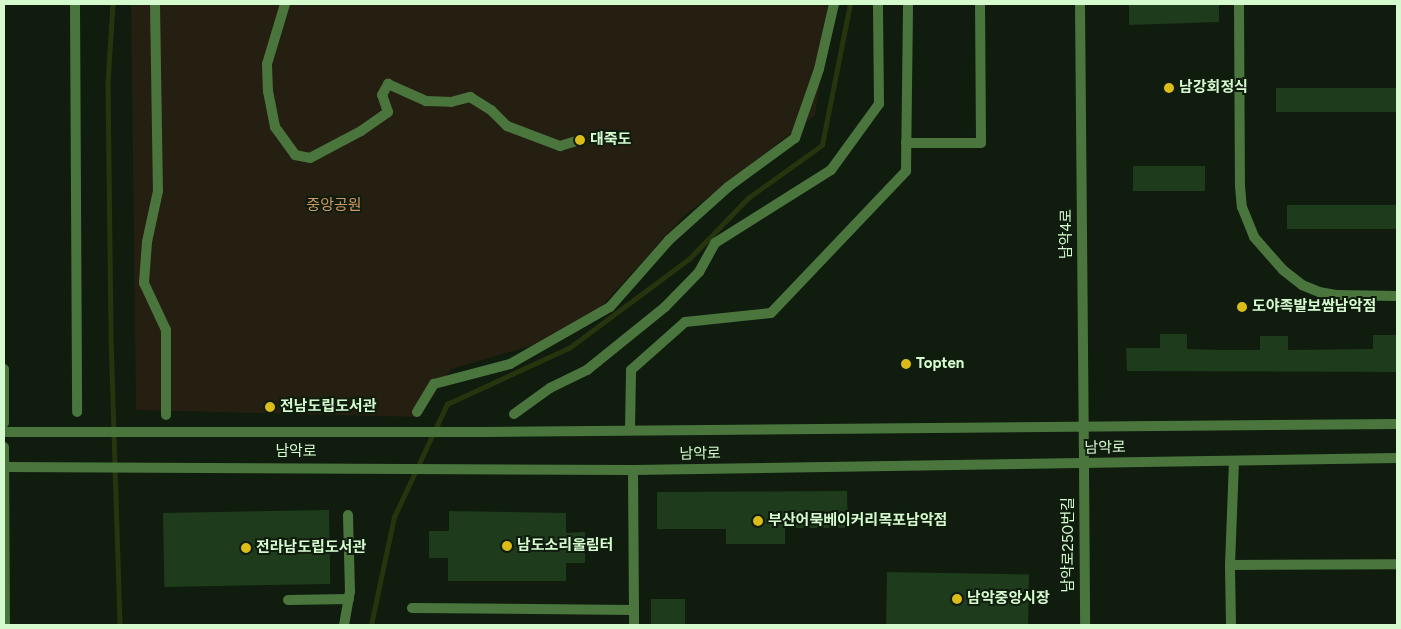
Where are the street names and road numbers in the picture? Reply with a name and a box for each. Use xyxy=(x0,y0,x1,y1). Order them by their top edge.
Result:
street label: 남악4로 xyxy=(1058,209,1076,259)
street label: 남악로 xyxy=(1084,439,1126,457)
street label: 남악로 xyxy=(275,443,317,461)
street label: 남악로 xyxy=(679,445,721,463)
street label: 남악로250번길 xyxy=(1060,497,1078,593)

